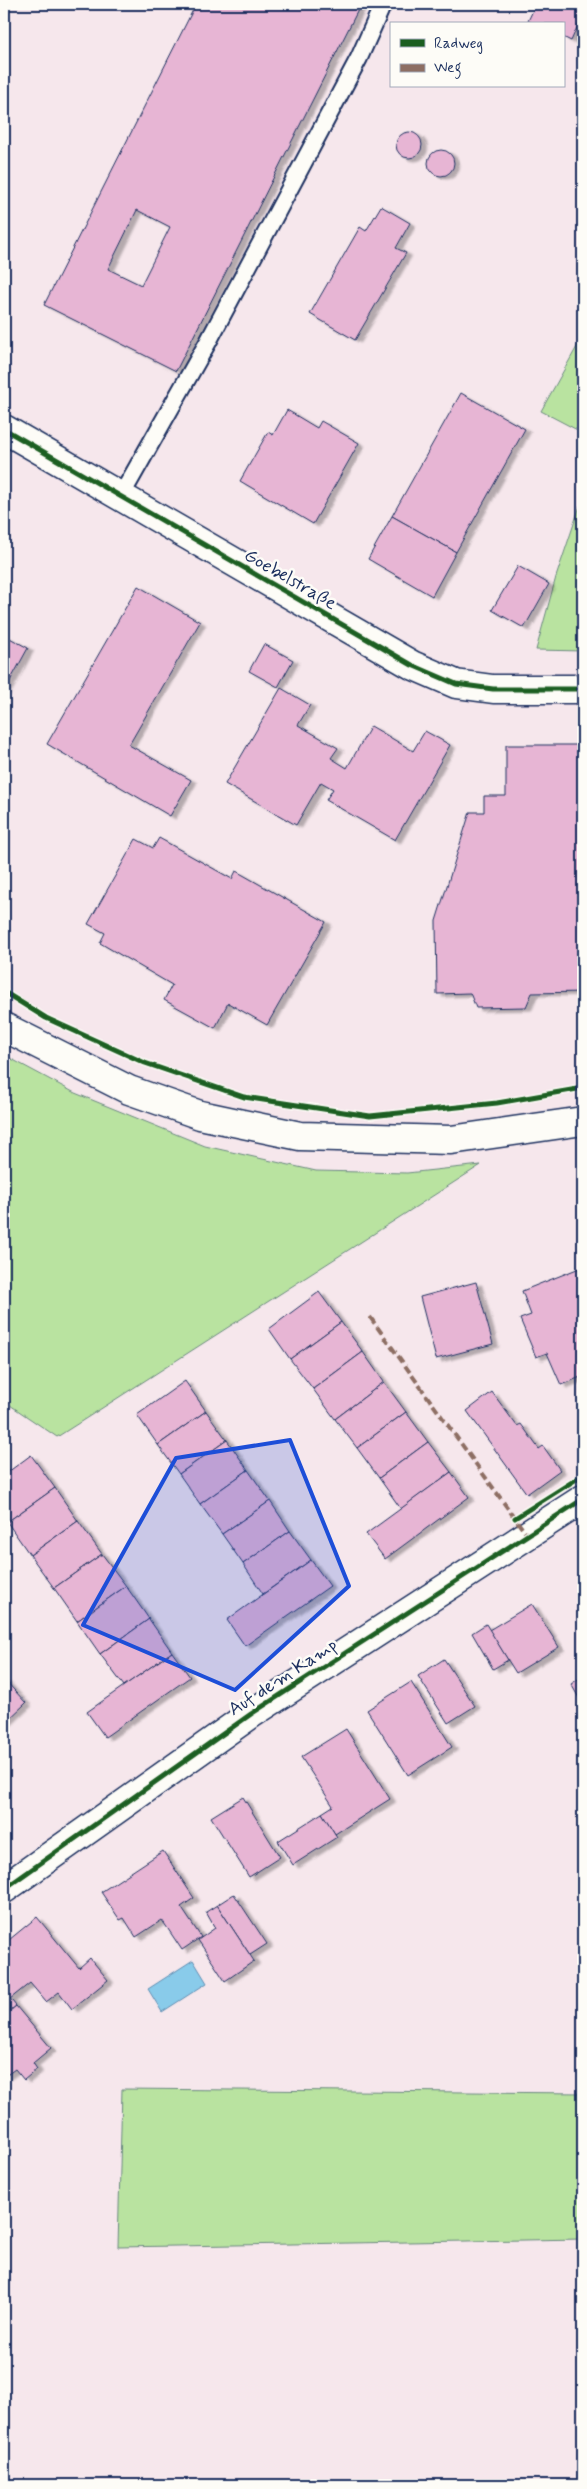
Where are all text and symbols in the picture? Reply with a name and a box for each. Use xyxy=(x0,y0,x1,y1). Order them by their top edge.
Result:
legend xyxy=(390,22,564,88)
text: Radweg xyxy=(434,34,483,54)
text: Weg xyxy=(434,58,461,79)
street label: Goebelstraße xyxy=(239,543,341,616)
street label: Auf dem Kamp xyxy=(223,1633,342,1722)

